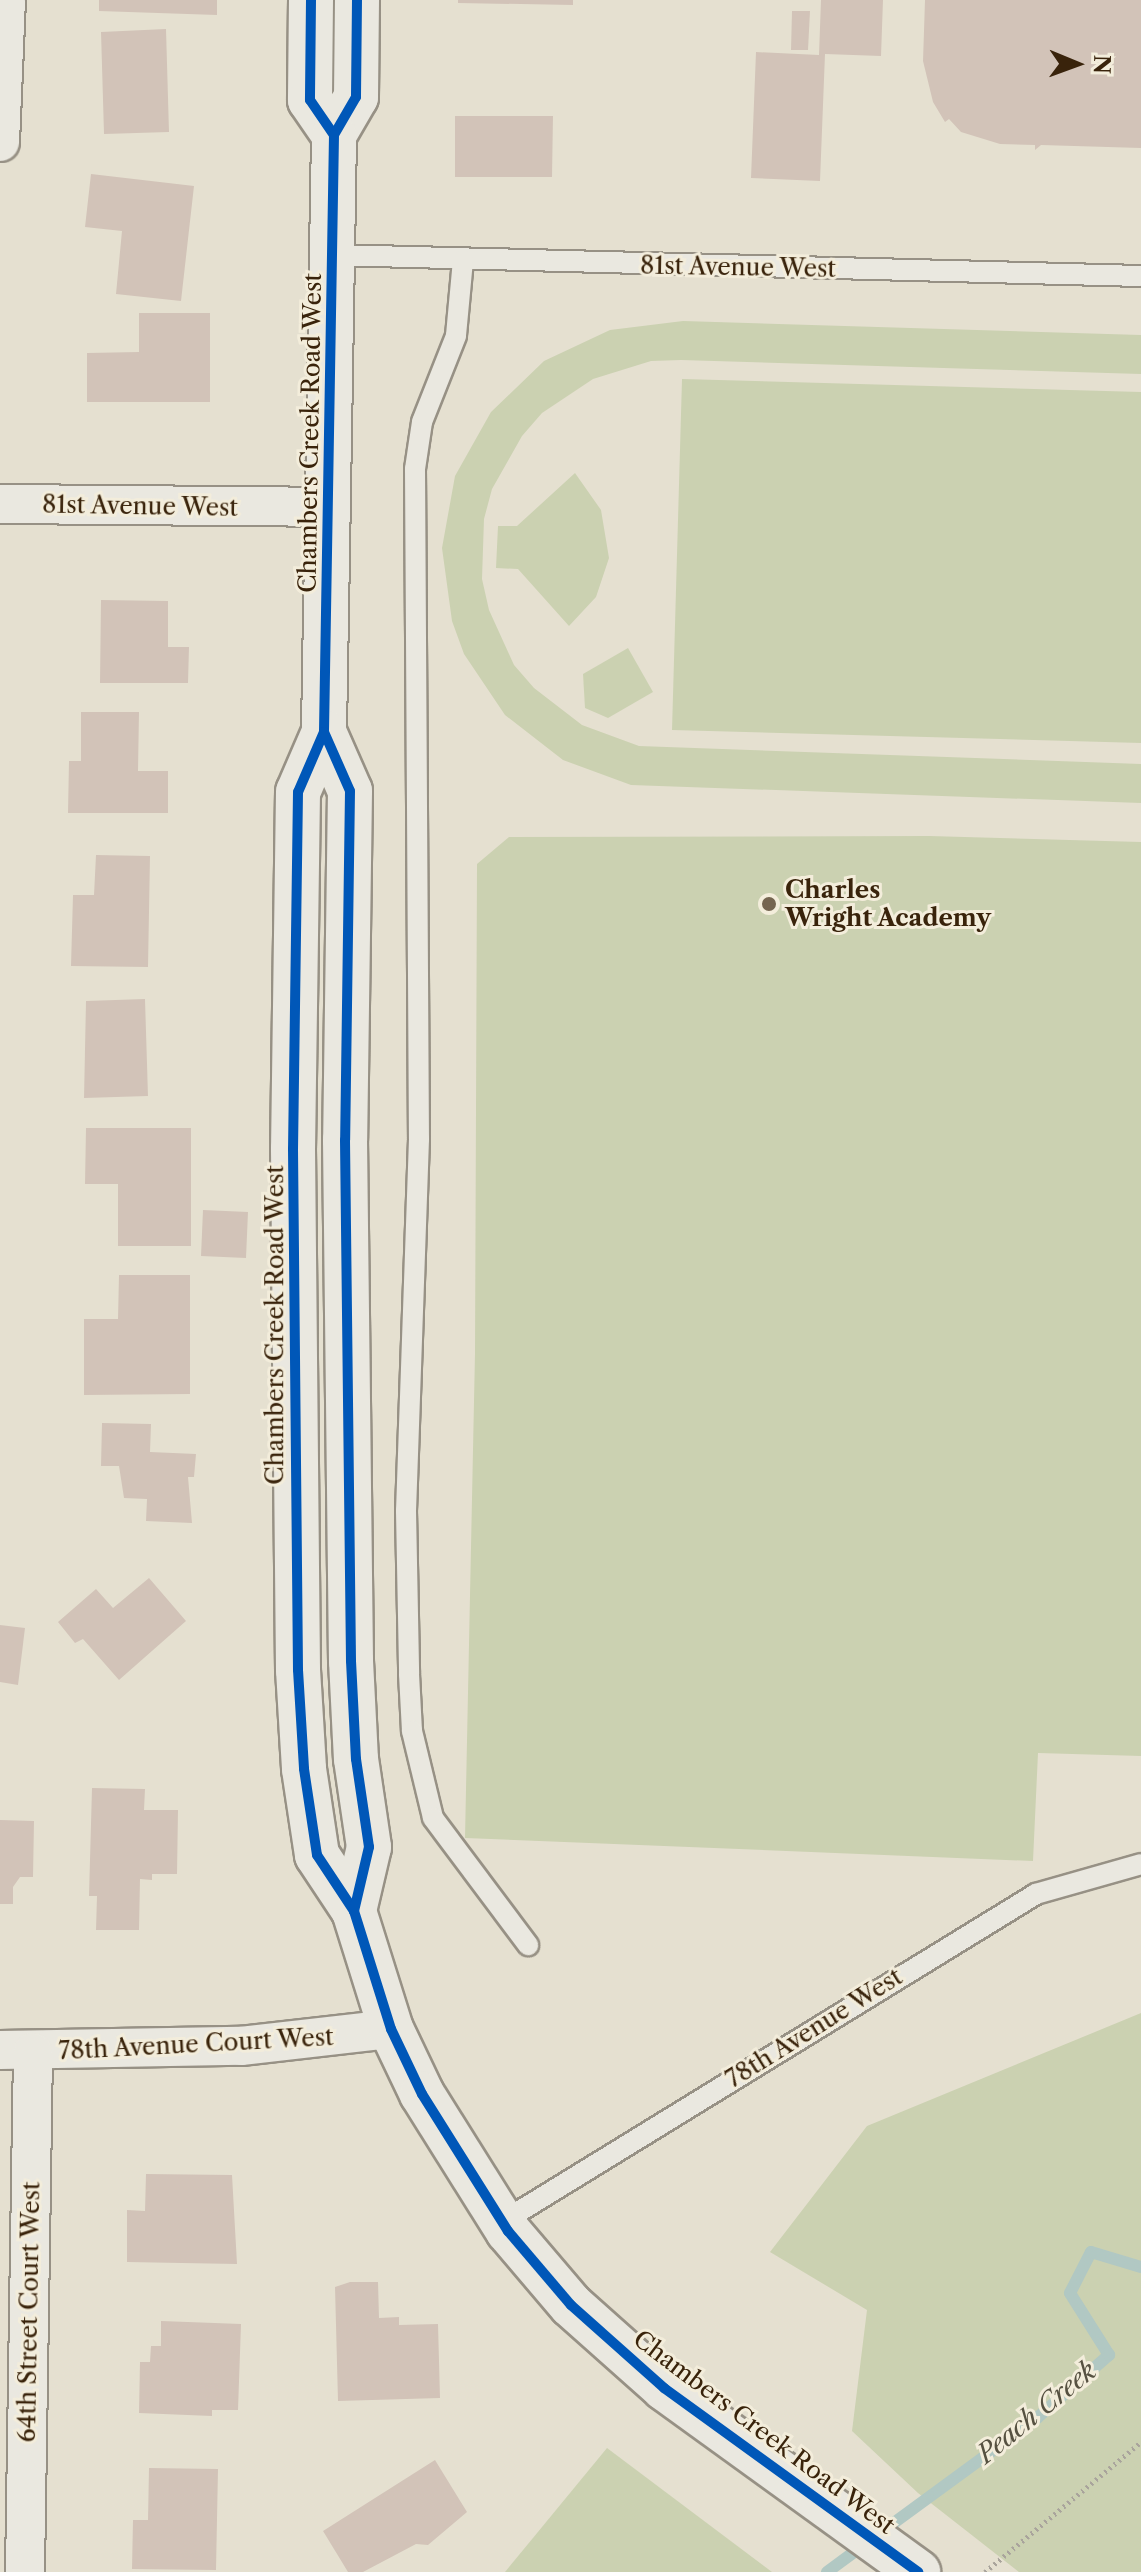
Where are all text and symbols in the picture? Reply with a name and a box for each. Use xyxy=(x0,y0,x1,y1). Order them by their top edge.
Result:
north arrow xyxy=(1037,24,1117,104)
text: N xyxy=(1088,55,1115,74)
street label: 81st Avenue West xyxy=(639,251,837,283)
street label: Chambers Creek Road West xyxy=(293,272,327,594)
street label: 81st Avenue West xyxy=(41,490,239,522)
place label: Charles Wright Academy xyxy=(785,876,992,932)
marker: Charles Wright Academy xyxy=(760,895,778,913)
street label: Chambers Creek Road West xyxy=(261,1164,289,1486)
street label: 78th Avenue West xyxy=(720,1962,908,2094)
street label: 78th Avenue Court West xyxy=(57,2022,335,2066)
street label: 64th Street Court West xyxy=(12,2181,46,2443)
street label: Chambers Creek Road West xyxy=(627,2324,901,2540)
water label: Peach Creek xyxy=(971,2356,1103,2470)

